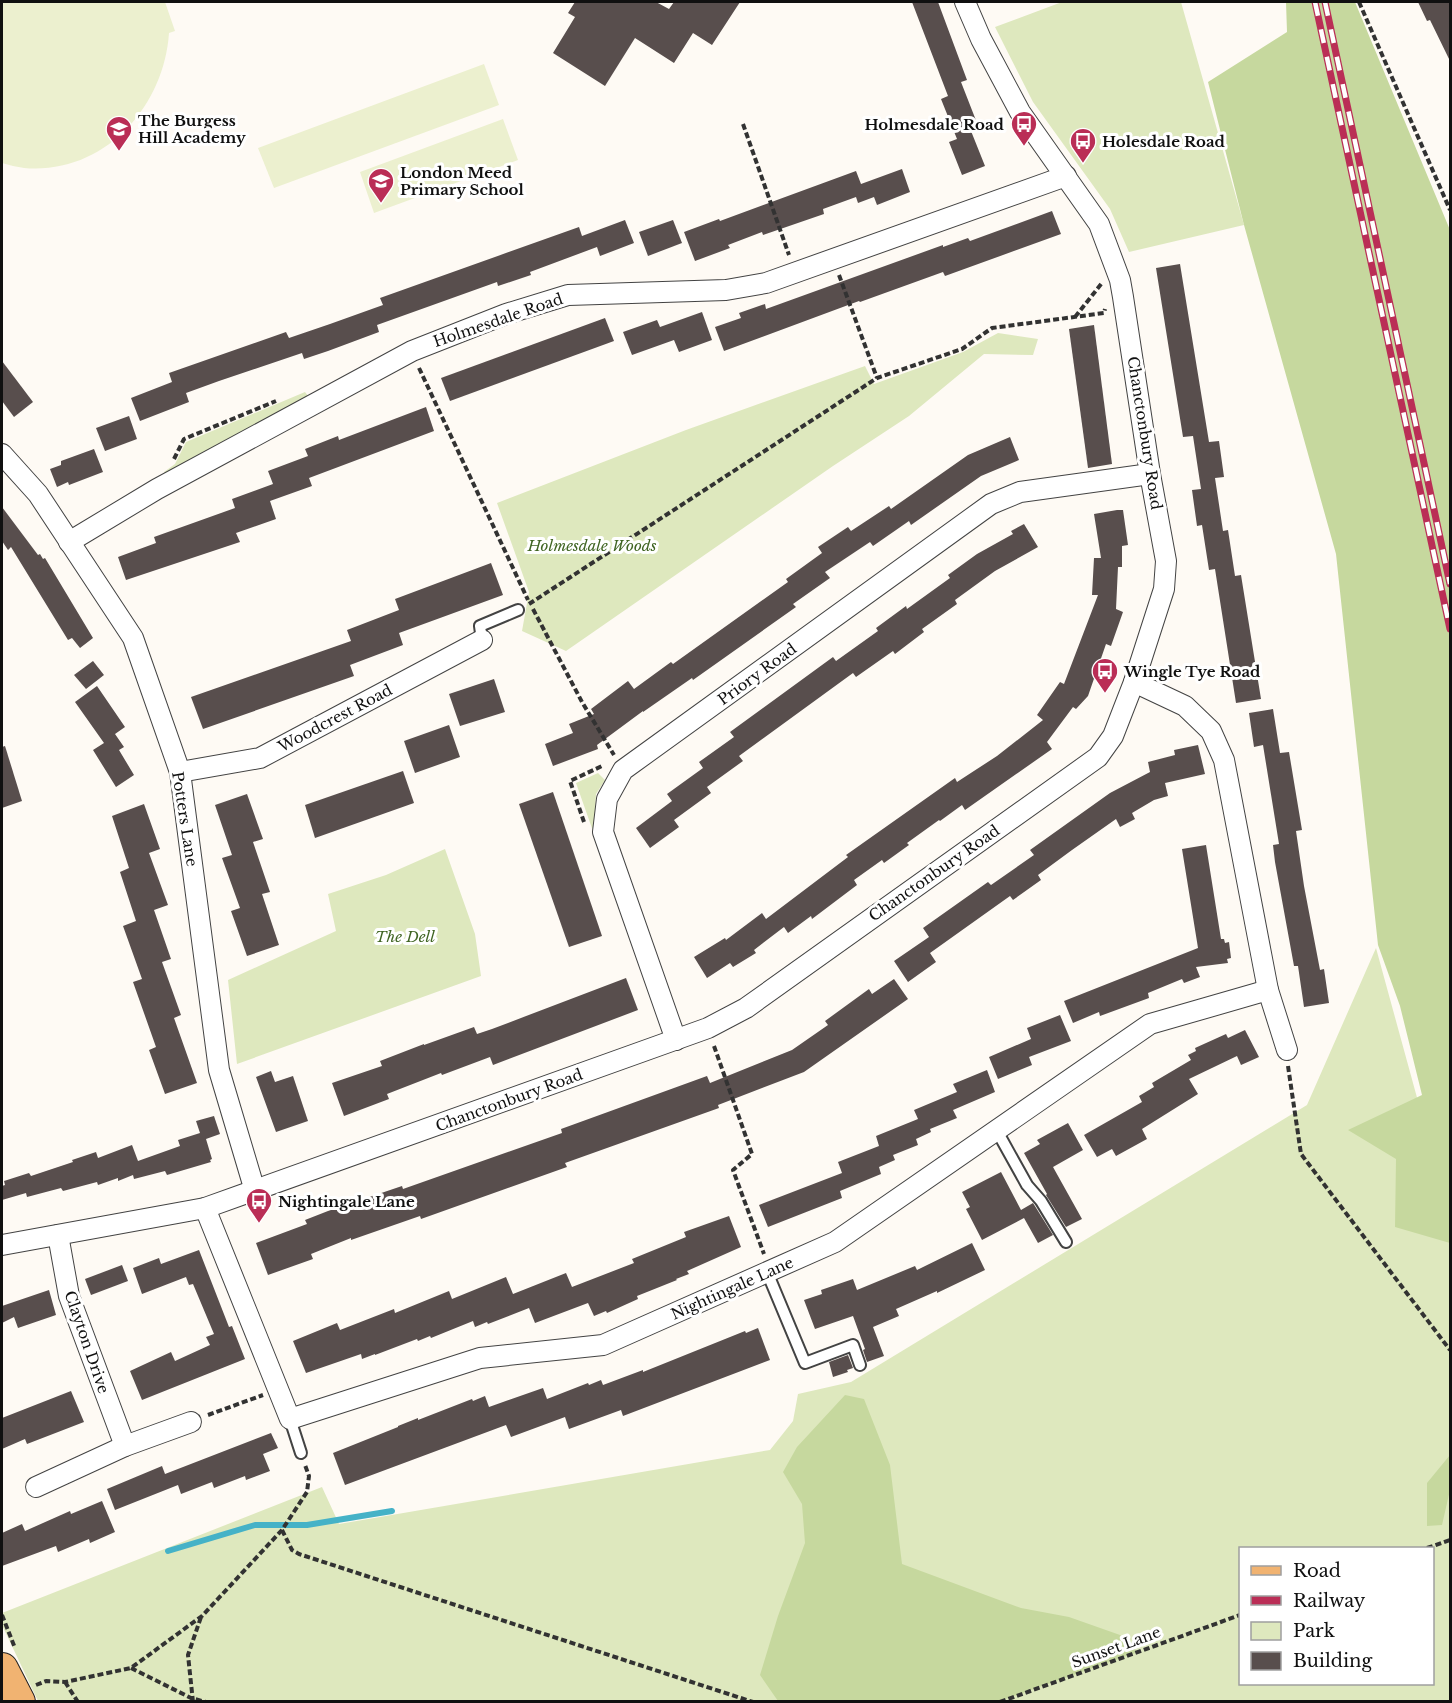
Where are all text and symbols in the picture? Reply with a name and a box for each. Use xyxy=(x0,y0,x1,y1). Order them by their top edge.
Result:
bus stop icon: Holmesdale Road xyxy=(1009,109,1039,147)
place label: The Burgess Hill Academy xyxy=(138,111,246,147)
school or university icon: The Burgess Hill Academy xyxy=(104,114,134,152)
place label: Holmesdale Road xyxy=(864,115,1005,134)
bus stop icon: Holesdale Road xyxy=(1068,126,1098,164)
place label: Holesdale Road xyxy=(1102,132,1226,151)
place label: London Meed Primary School xyxy=(400,163,524,199)
school or university icon: London Meed Primary School xyxy=(366,166,396,204)
street label: Holmesdale Road xyxy=(431,289,565,351)
street label: Chanctonbury Road xyxy=(1123,355,1167,511)
park label: Holmesdale Woods xyxy=(527,536,657,555)
street label: Priory Road xyxy=(714,639,800,709)
bus stop icon: Wingle Tye Road xyxy=(1090,656,1120,694)
place label: Wingle Tye Road xyxy=(1123,662,1261,681)
street label: Woodcrest Road xyxy=(274,680,395,757)
street label: Potters Lane xyxy=(168,770,202,868)
street label: Chanctonbury Road xyxy=(865,821,1003,925)
park label: The Dell xyxy=(375,927,435,946)
street label: Chanctonbury Road xyxy=(433,1065,585,1135)
bus stop icon: Nightingale Lane xyxy=(244,1186,274,1224)
place label: Nightingale Lane xyxy=(278,1192,415,1211)
street label: Nightingale Lane xyxy=(668,1252,796,1324)
street label: Clayton Drive xyxy=(61,1288,113,1396)
legend xyxy=(1239,1547,1434,1685)
text: Road xyxy=(1293,1560,1341,1582)
text: Railway xyxy=(1293,1590,1366,1612)
text: Park xyxy=(1293,1620,1335,1642)
street label: Sunset Lane xyxy=(1069,1622,1163,1672)
text: Building xyxy=(1293,1650,1372,1672)

